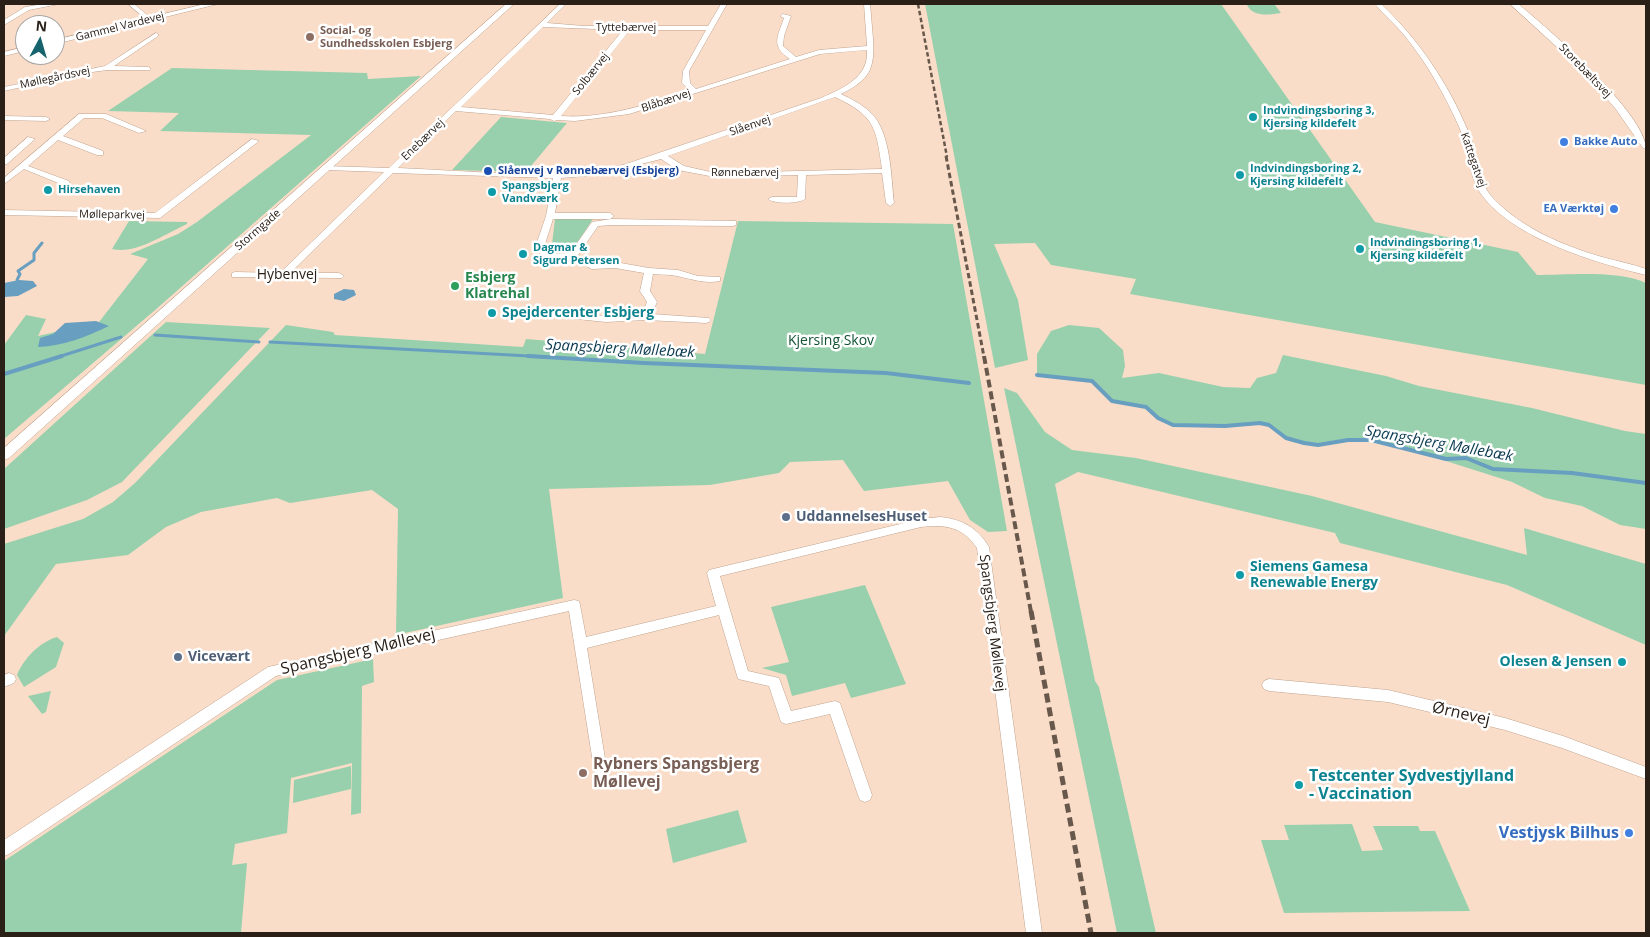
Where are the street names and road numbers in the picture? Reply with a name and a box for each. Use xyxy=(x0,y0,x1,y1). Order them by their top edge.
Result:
street label: Gammel Vardevej xyxy=(74,10,166,44)
street label: Tyttebærvej xyxy=(596,21,656,35)
street label: Storebæltsvej xyxy=(1556,41,1614,101)
street label: Solbærvej xyxy=(570,50,612,98)
street label: Møllegårdsvej xyxy=(19,64,91,92)
street label: Blåbærvej xyxy=(640,87,692,115)
street label: Slåenvej xyxy=(728,113,772,139)
street label: Enebærvej xyxy=(399,116,447,164)
street label: Kattegatvej xyxy=(1457,131,1489,189)
street label: Rønnebærvej xyxy=(711,166,779,180)
street label: Stormgade xyxy=(232,207,284,253)
street label: Mølleparkvej xyxy=(79,208,145,222)
street label: Hybenvej xyxy=(257,267,317,283)
street label: Spangsbjerg Møllevej xyxy=(975,553,1009,693)
street label: Spangsbjerg Møllevej xyxy=(279,625,437,679)
street label: Ørnevej xyxy=(1430,698,1492,730)

